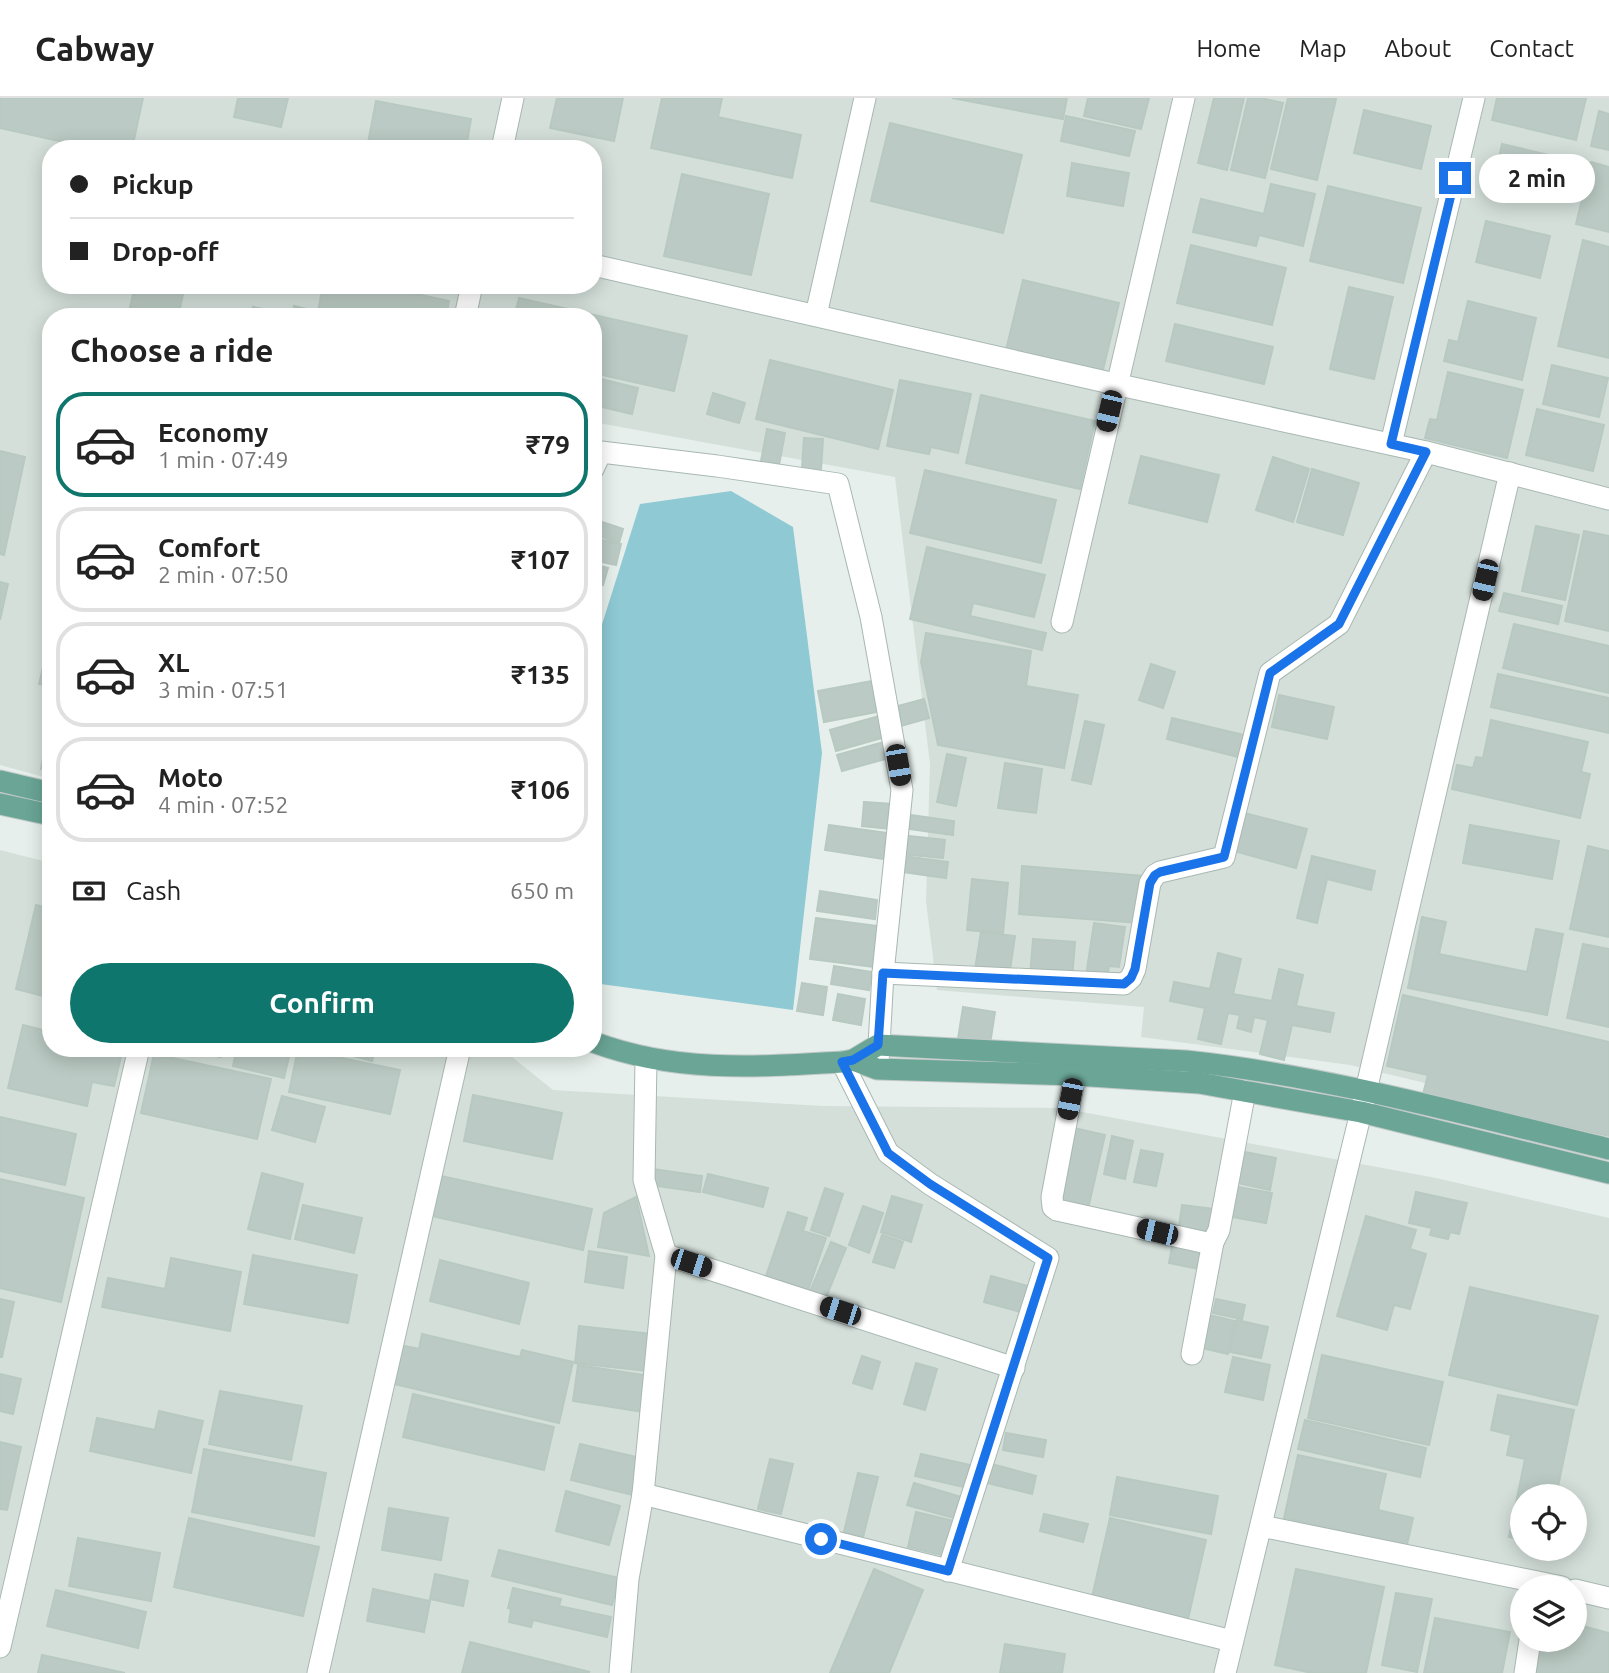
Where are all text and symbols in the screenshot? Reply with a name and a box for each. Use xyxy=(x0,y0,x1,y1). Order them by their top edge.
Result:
text: Cabway xyxy=(35,30,154,67)
text: Home xyxy=(1196,35,1261,62)
text: Map xyxy=(1299,35,1346,62)
text: About xyxy=(1384,35,1451,62)
text: Contact xyxy=(1489,35,1574,62)
callout: 2 min xyxy=(1480,154,1595,202)
route end xyxy=(1439,162,1471,194)
text: 2 min xyxy=(1508,166,1566,191)
text: Pickup xyxy=(112,170,194,199)
text: Drop-off xyxy=(112,237,219,266)
text: Choose a ride xyxy=(70,332,273,368)
car xyxy=(1095,388,1124,434)
icon: car xyxy=(74,413,137,476)
text: Economy xyxy=(158,418,268,447)
text: ₹79 xyxy=(526,430,570,459)
text: 1 min · 07:49 xyxy=(158,447,289,472)
icon: car xyxy=(74,528,137,591)
text: Comfort xyxy=(158,533,261,562)
text: ₹107 xyxy=(511,545,570,574)
car xyxy=(1471,557,1500,603)
text: 2 min · 07:50 xyxy=(158,562,289,587)
icon: car xyxy=(74,643,137,706)
text: XL xyxy=(158,648,189,677)
text: ₹135 xyxy=(511,660,570,689)
text: 3 min · 07:51 xyxy=(158,677,289,702)
car xyxy=(885,742,912,788)
icon: car xyxy=(74,758,137,821)
text: Moto xyxy=(158,763,223,792)
text: ₹106 xyxy=(511,775,570,804)
text: 4 min · 07:52 xyxy=(158,792,289,817)
icon: cash xyxy=(70,872,108,910)
text: Cash xyxy=(126,876,181,905)
text: 650 m xyxy=(510,878,574,903)
button: Confirm xyxy=(70,963,574,1043)
car xyxy=(1056,1076,1085,1122)
car xyxy=(1135,1217,1180,1247)
car xyxy=(668,1247,715,1279)
car xyxy=(817,1295,864,1327)
map controls xyxy=(1510,1484,1587,1652)
button: locate xyxy=(1510,1484,1587,1561)
route start xyxy=(805,1523,837,1555)
button: layers xyxy=(1510,1575,1587,1652)

